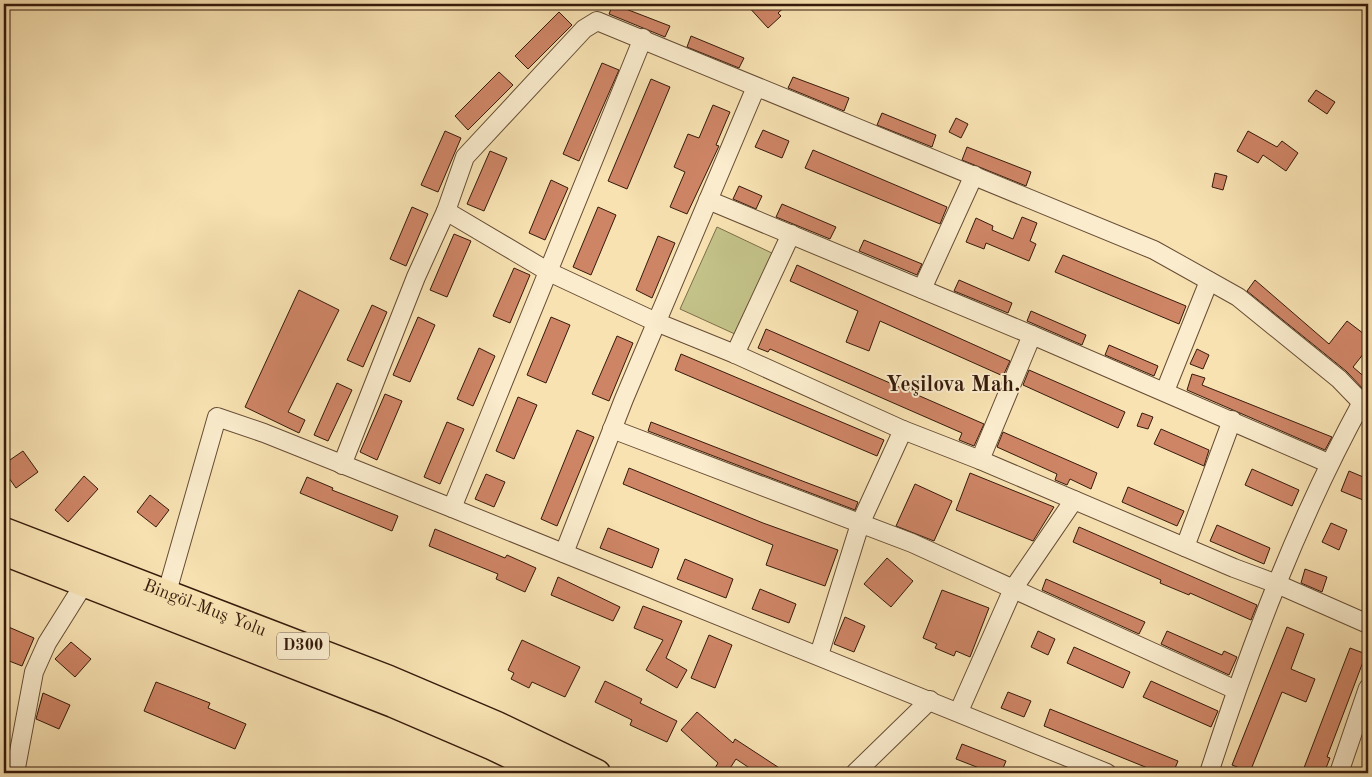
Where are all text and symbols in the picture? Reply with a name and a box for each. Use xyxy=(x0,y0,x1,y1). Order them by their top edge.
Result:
district label: Yeşilova Mah. xyxy=(886,374,1020,396)
street label: Bingöl-Muş Yolu xyxy=(141,576,269,640)
road number: D300 xyxy=(277,632,329,659)

